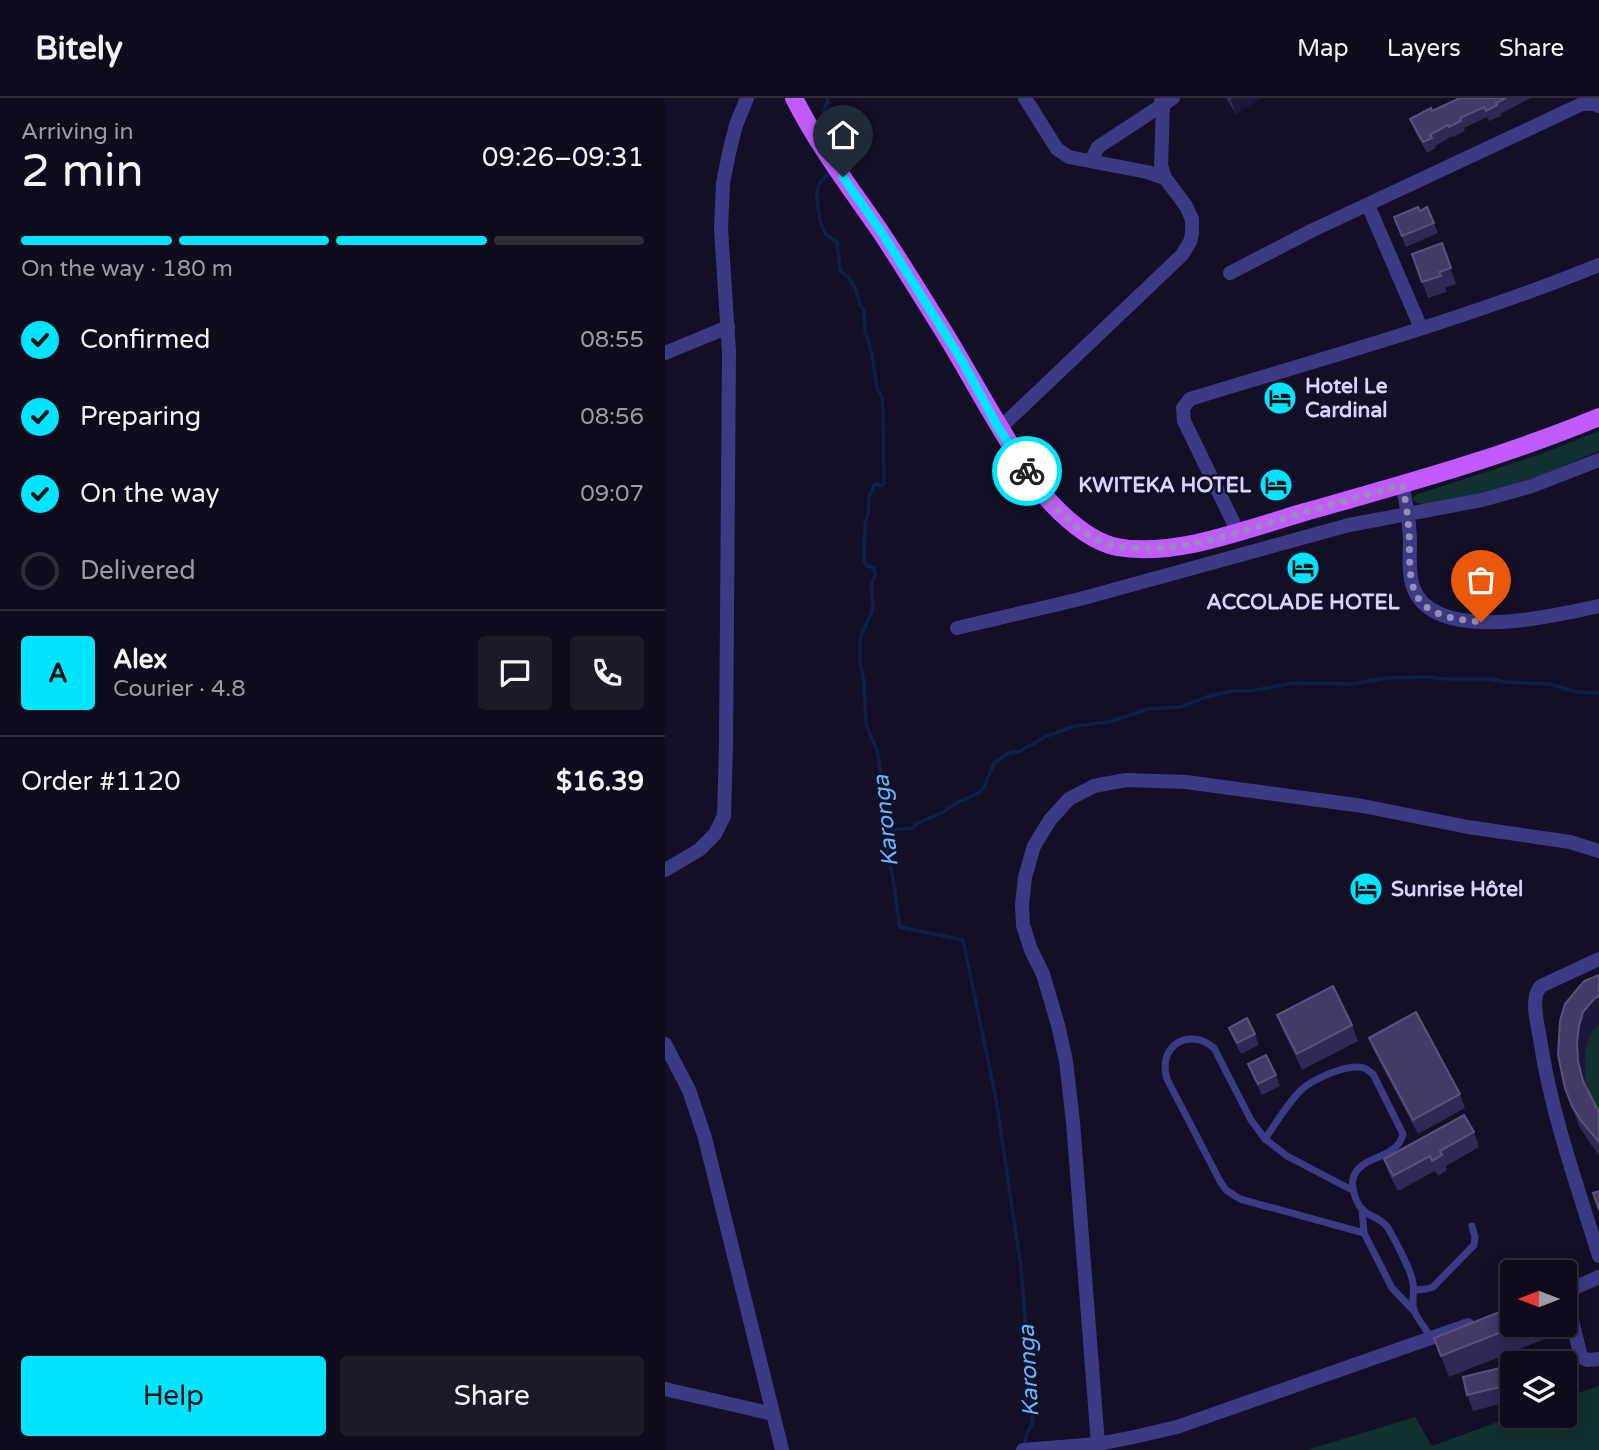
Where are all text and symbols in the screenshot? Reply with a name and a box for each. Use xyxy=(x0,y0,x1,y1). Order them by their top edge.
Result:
text: Bitely xyxy=(35,29,123,68)
text: Map xyxy=(1297,34,1349,63)
text: Layers xyxy=(1387,34,1461,63)
text: Share xyxy=(1499,34,1564,63)
pin xyxy=(813,105,873,177)
icon: home xyxy=(824,116,862,154)
text: Arriving in xyxy=(21,118,134,146)
text: 09:26–09:31 xyxy=(482,142,644,173)
text: 2 min xyxy=(21,144,144,199)
text: On the way · 180 m xyxy=(21,255,233,283)
icon: check xyxy=(21,321,59,359)
text: Confirmed xyxy=(80,324,210,355)
text: 08:55 xyxy=(580,326,644,354)
place label: Hotel Le Cardinal xyxy=(1305,374,1388,423)
hotel icon: Hotel Le Cardinal xyxy=(1261,379,1299,417)
icon: check xyxy=(21,398,59,436)
text: Preparing xyxy=(80,401,201,432)
text: 08:56 xyxy=(580,403,644,431)
courier xyxy=(992,436,1062,506)
icon: bike xyxy=(1008,452,1046,490)
hotel icon: KWITEKA HOTEL xyxy=(1257,466,1295,504)
place label: KWITEKA HOTEL xyxy=(1078,473,1252,498)
icon: check xyxy=(21,475,59,513)
text: On the way xyxy=(80,478,220,509)
text: 09:07 xyxy=(580,480,644,508)
hotel icon: ACCOLADE HOTEL xyxy=(1284,549,1322,587)
pin xyxy=(1451,550,1511,622)
text: Delivered xyxy=(80,555,196,586)
icon: bag xyxy=(1462,561,1500,599)
place label: ACCOLADE HOTEL xyxy=(1206,590,1401,615)
button: chat xyxy=(478,636,552,710)
button: phone xyxy=(570,636,644,710)
text: Alex xyxy=(113,644,167,675)
text: A xyxy=(48,658,68,689)
text: Courier · 4.8 xyxy=(113,675,246,703)
text: Order #1120 xyxy=(21,766,181,797)
text: $16.39 xyxy=(556,766,644,797)
water label: Karonga xyxy=(867,773,905,868)
hotel icon: Sunrise Hôtel xyxy=(1347,870,1385,908)
place label: Sunrise Hôtel xyxy=(1391,877,1523,902)
north arrow xyxy=(1500,1260,1577,1337)
map controls xyxy=(1500,1260,1577,1428)
water label: Karonga xyxy=(1013,1323,1045,1418)
button: layers xyxy=(1500,1351,1577,1428)
button: Help xyxy=(21,1356,326,1436)
button: Share xyxy=(340,1356,644,1436)

